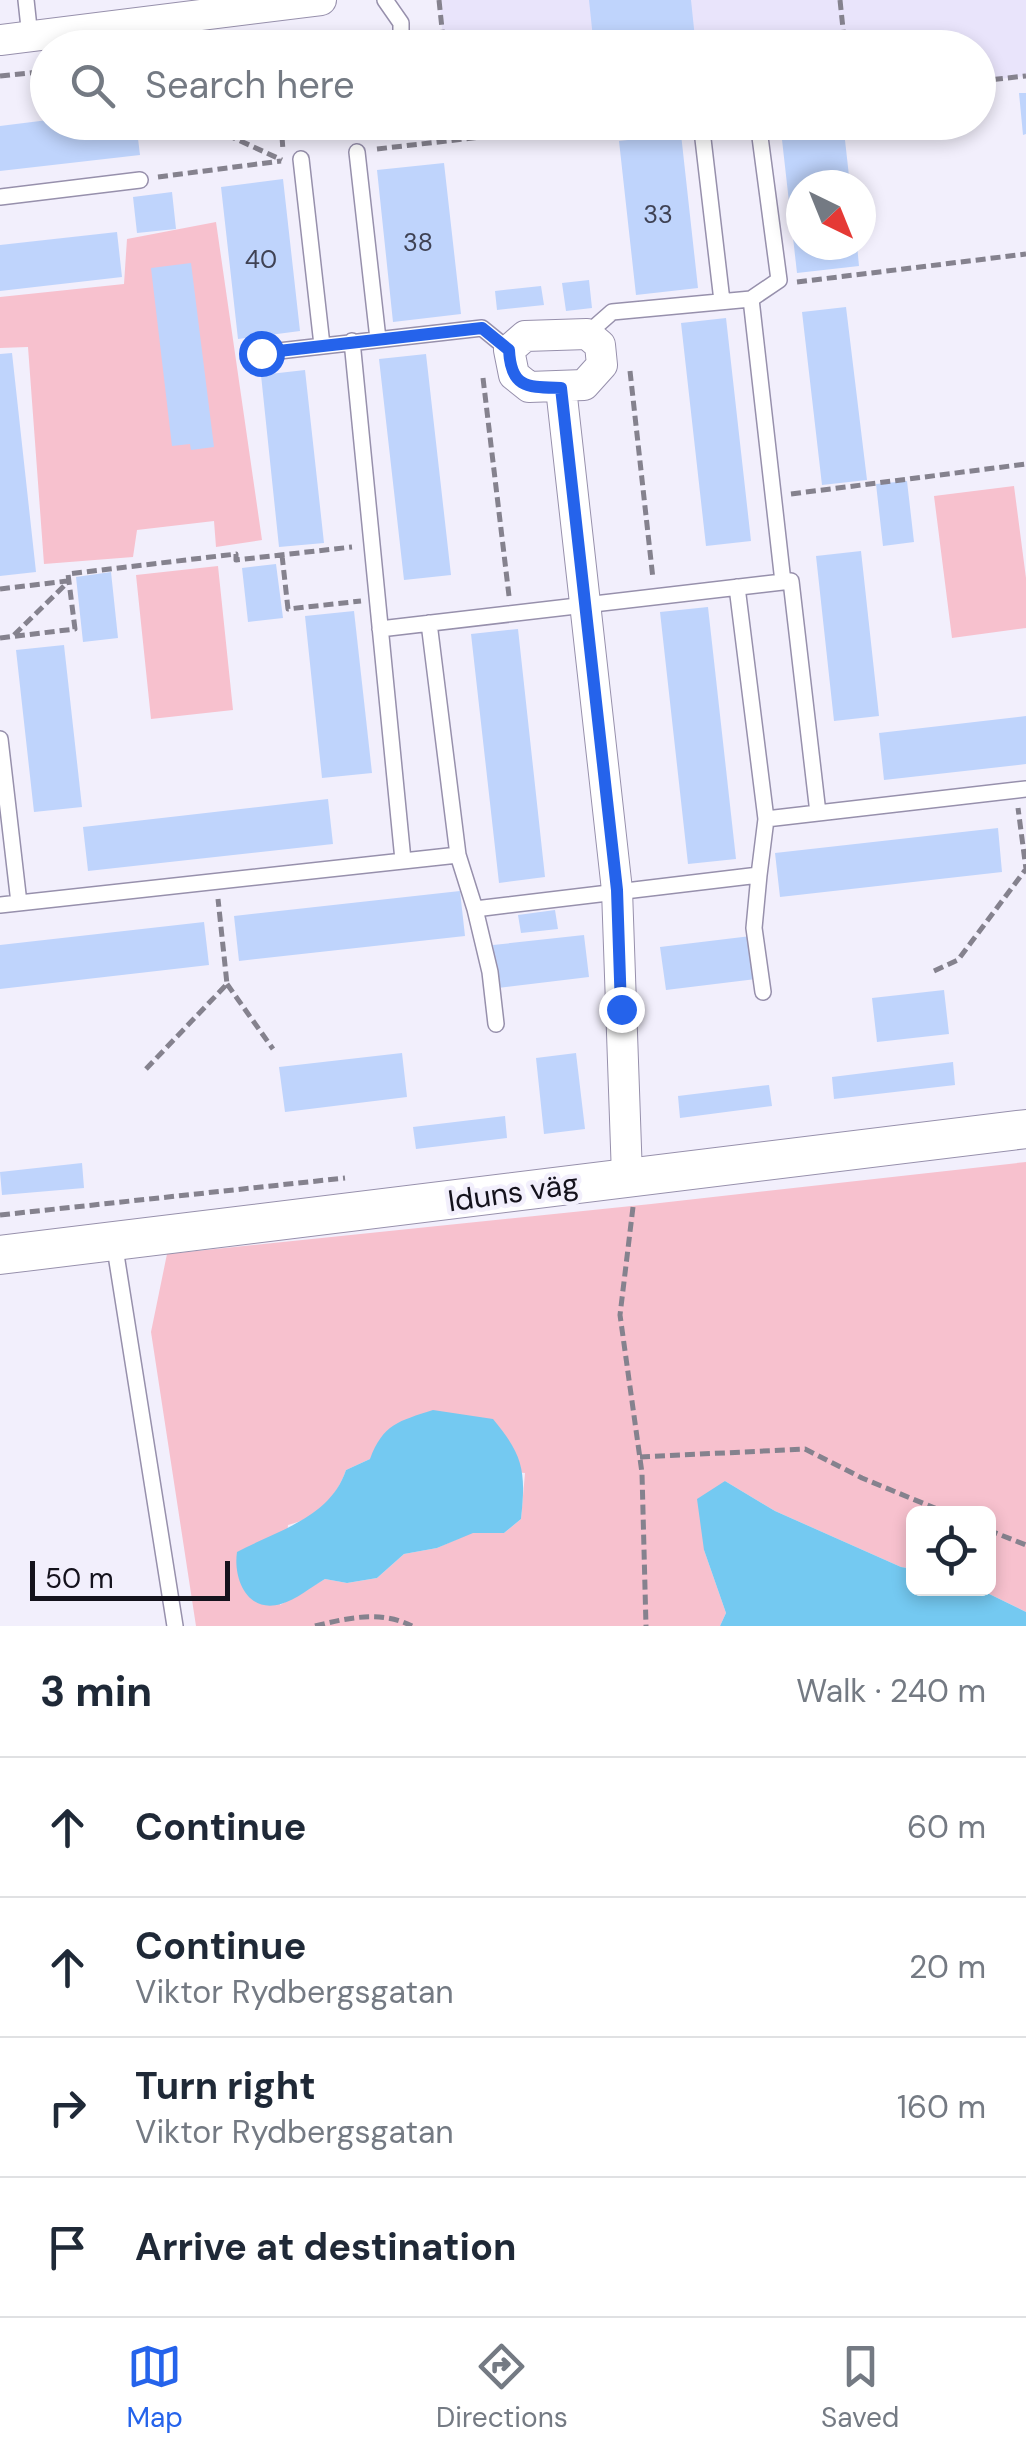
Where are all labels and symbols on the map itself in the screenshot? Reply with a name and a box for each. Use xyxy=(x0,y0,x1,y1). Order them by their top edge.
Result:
north arrow xyxy=(786,170,876,260)
house number: 33 xyxy=(643,198,673,231)
house number: 38 xyxy=(403,226,433,259)
house number: 40 xyxy=(245,243,277,276)
route start xyxy=(239,331,285,377)
route end xyxy=(599,987,645,1033)
street label: Iduns väg xyxy=(445,1164,581,1220)
scale bar xyxy=(30,1556,230,1600)

